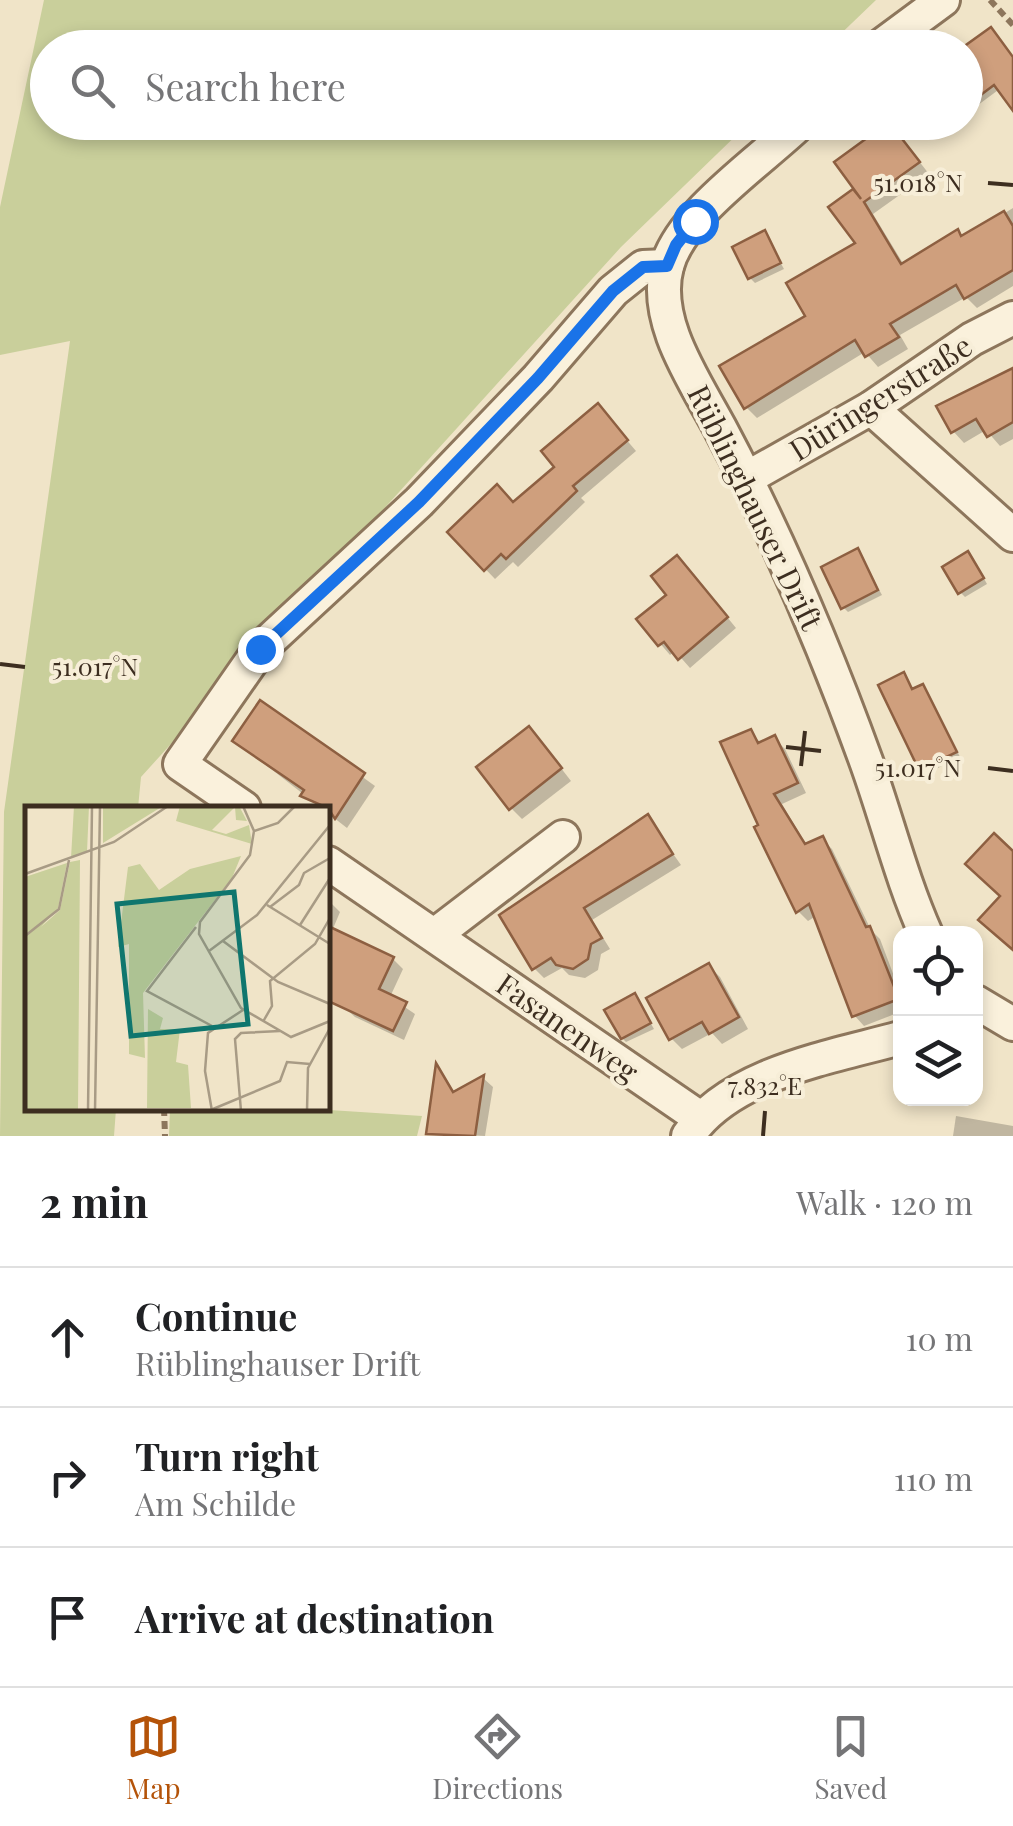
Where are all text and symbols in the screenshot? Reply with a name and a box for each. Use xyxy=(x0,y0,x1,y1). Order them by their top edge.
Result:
search box xyxy=(30,30,983,140)
icon: search xyxy=(65,58,120,113)
text: Search here xyxy=(145,60,346,111)
text: 51.018°N xyxy=(873,165,963,198)
route start xyxy=(673,199,719,245)
street label: Düringerstraße xyxy=(781,325,979,469)
street label: Rüblinghauser Drift xyxy=(679,378,833,636)
route end xyxy=(238,627,284,673)
text: 51.017°N xyxy=(52,649,138,682)
text: 51.017°N xyxy=(875,750,961,783)
inset map xyxy=(25,806,330,1111)
map controls xyxy=(893,926,983,1106)
button: locate xyxy=(893,926,983,1016)
street label: Fasanenweg xyxy=(489,963,647,1091)
button: layers xyxy=(893,1016,983,1106)
text: 7.832°E xyxy=(728,1068,802,1101)
text: 2 min xyxy=(40,1173,148,1229)
text: Walk · 120 m xyxy=(796,1180,973,1223)
text: Continue xyxy=(135,1290,297,1341)
icon: ahead xyxy=(40,1310,95,1365)
text: 10 m xyxy=(906,1316,973,1359)
text: Rüblinghauser Drift xyxy=(135,1341,420,1384)
text: Turn right xyxy=(135,1430,319,1481)
icon: right xyxy=(40,1450,95,1505)
text: 110 m xyxy=(894,1456,973,1499)
text: Am Schilde xyxy=(135,1481,296,1524)
icon: arrive xyxy=(40,1590,95,1645)
text: Arrive at destination xyxy=(135,1592,494,1643)
tab: Map xyxy=(126,1709,181,1806)
tab: Directions xyxy=(432,1709,563,1806)
tab: Saved xyxy=(814,1709,887,1806)

